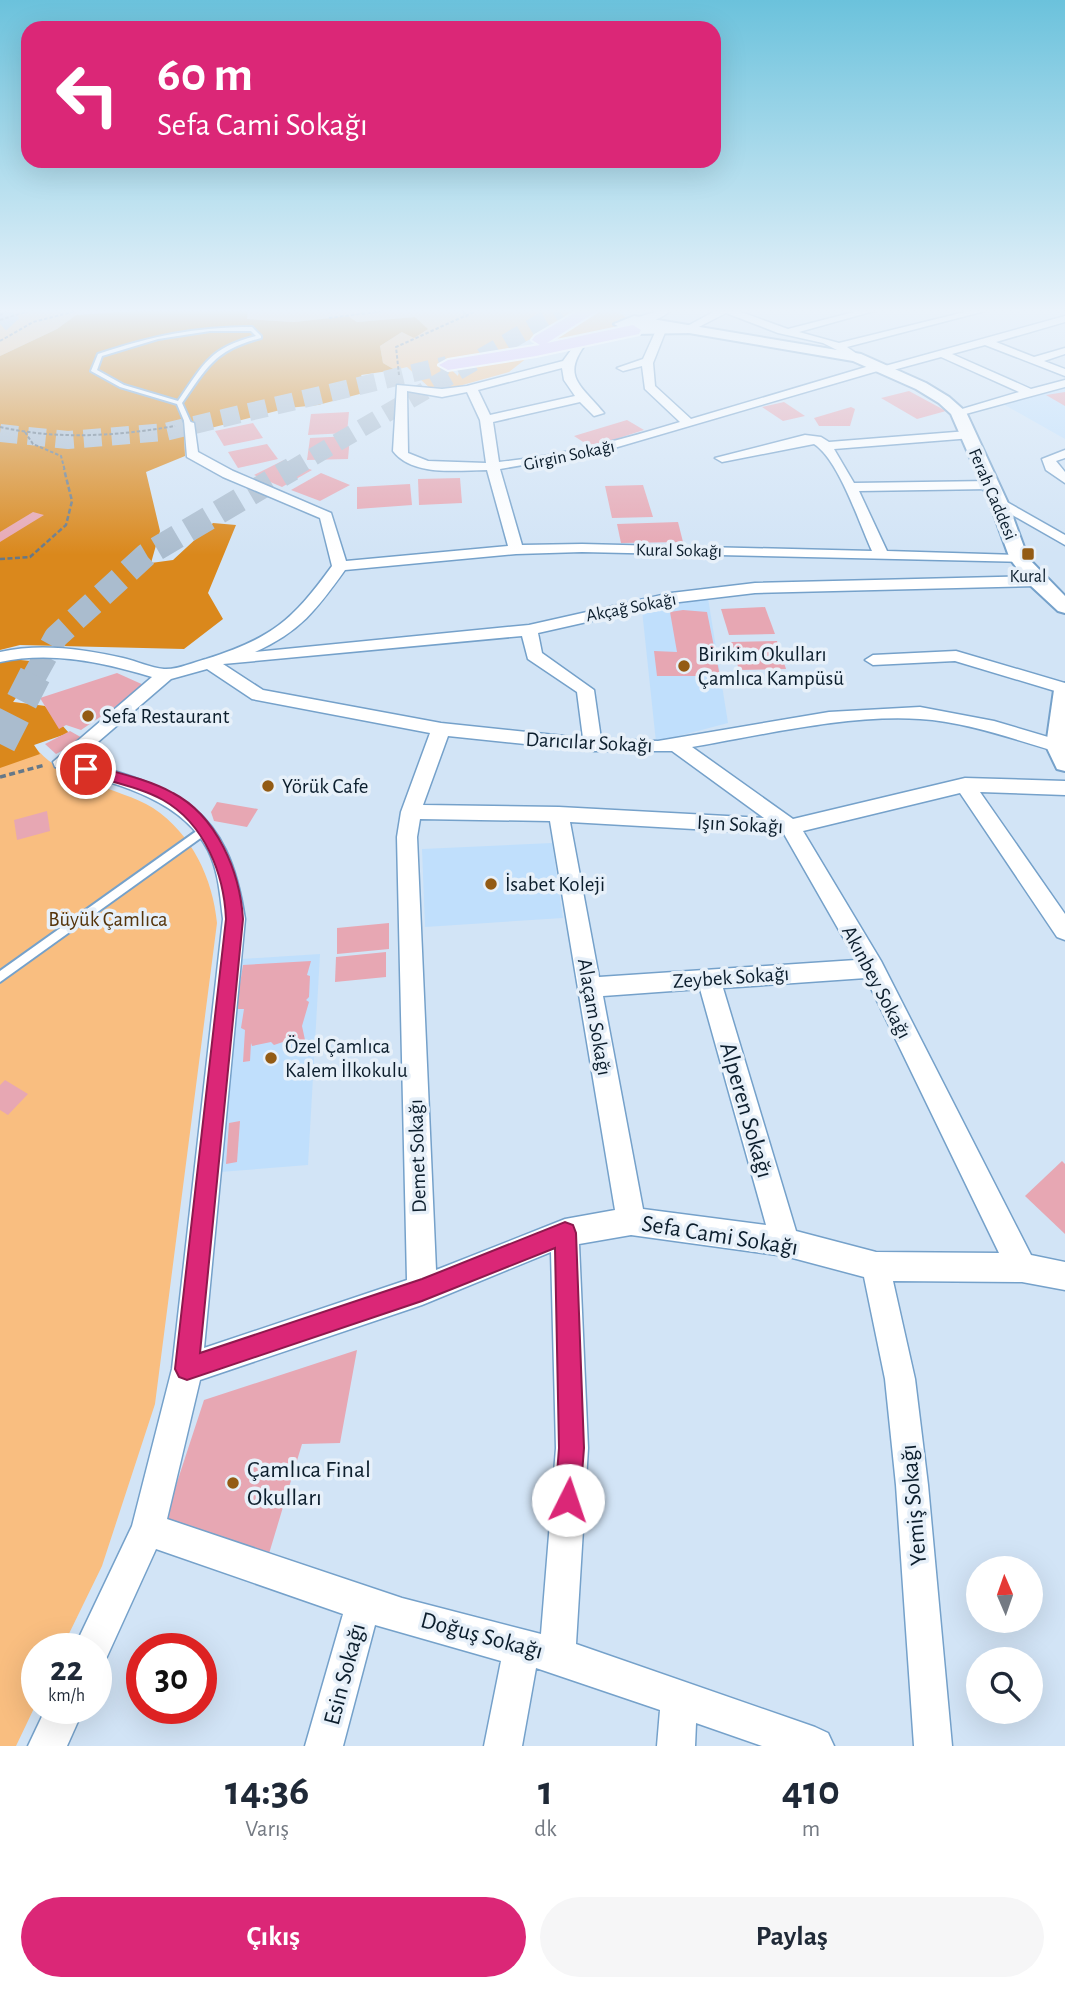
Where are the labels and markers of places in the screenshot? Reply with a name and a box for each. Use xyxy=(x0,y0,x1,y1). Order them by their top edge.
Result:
marker: Kural xyxy=(1020,546,1036,562)
place label: Kural xyxy=(1010,568,1046,586)
place label: Birikim Okulları Çamlıca Kampüsü xyxy=(698,644,844,689)
marker: Birikim Okulları Çamlıca Kampüsü xyxy=(676,658,692,674)
place label: Sefa Restaurant xyxy=(102,706,230,727)
marker: Sefa Restaurant xyxy=(80,708,96,724)
pin xyxy=(56,739,116,799)
place label: Yörük Cafe xyxy=(282,776,368,797)
marker: Yörük Cafe xyxy=(260,778,276,794)
place label: İsabet Koleji xyxy=(505,873,605,895)
marker: İsabet Koleji xyxy=(483,876,499,892)
place label: Özel Çamlıca Kalem İlkokulu xyxy=(285,1035,408,1081)
marker: Özel Çamlıca Kalem İlkokulu xyxy=(263,1050,279,1066)
place label: Çamlıca Final Okulları xyxy=(247,1458,371,1510)
marker: Çamlıca Final Okulları xyxy=(225,1475,241,1491)

